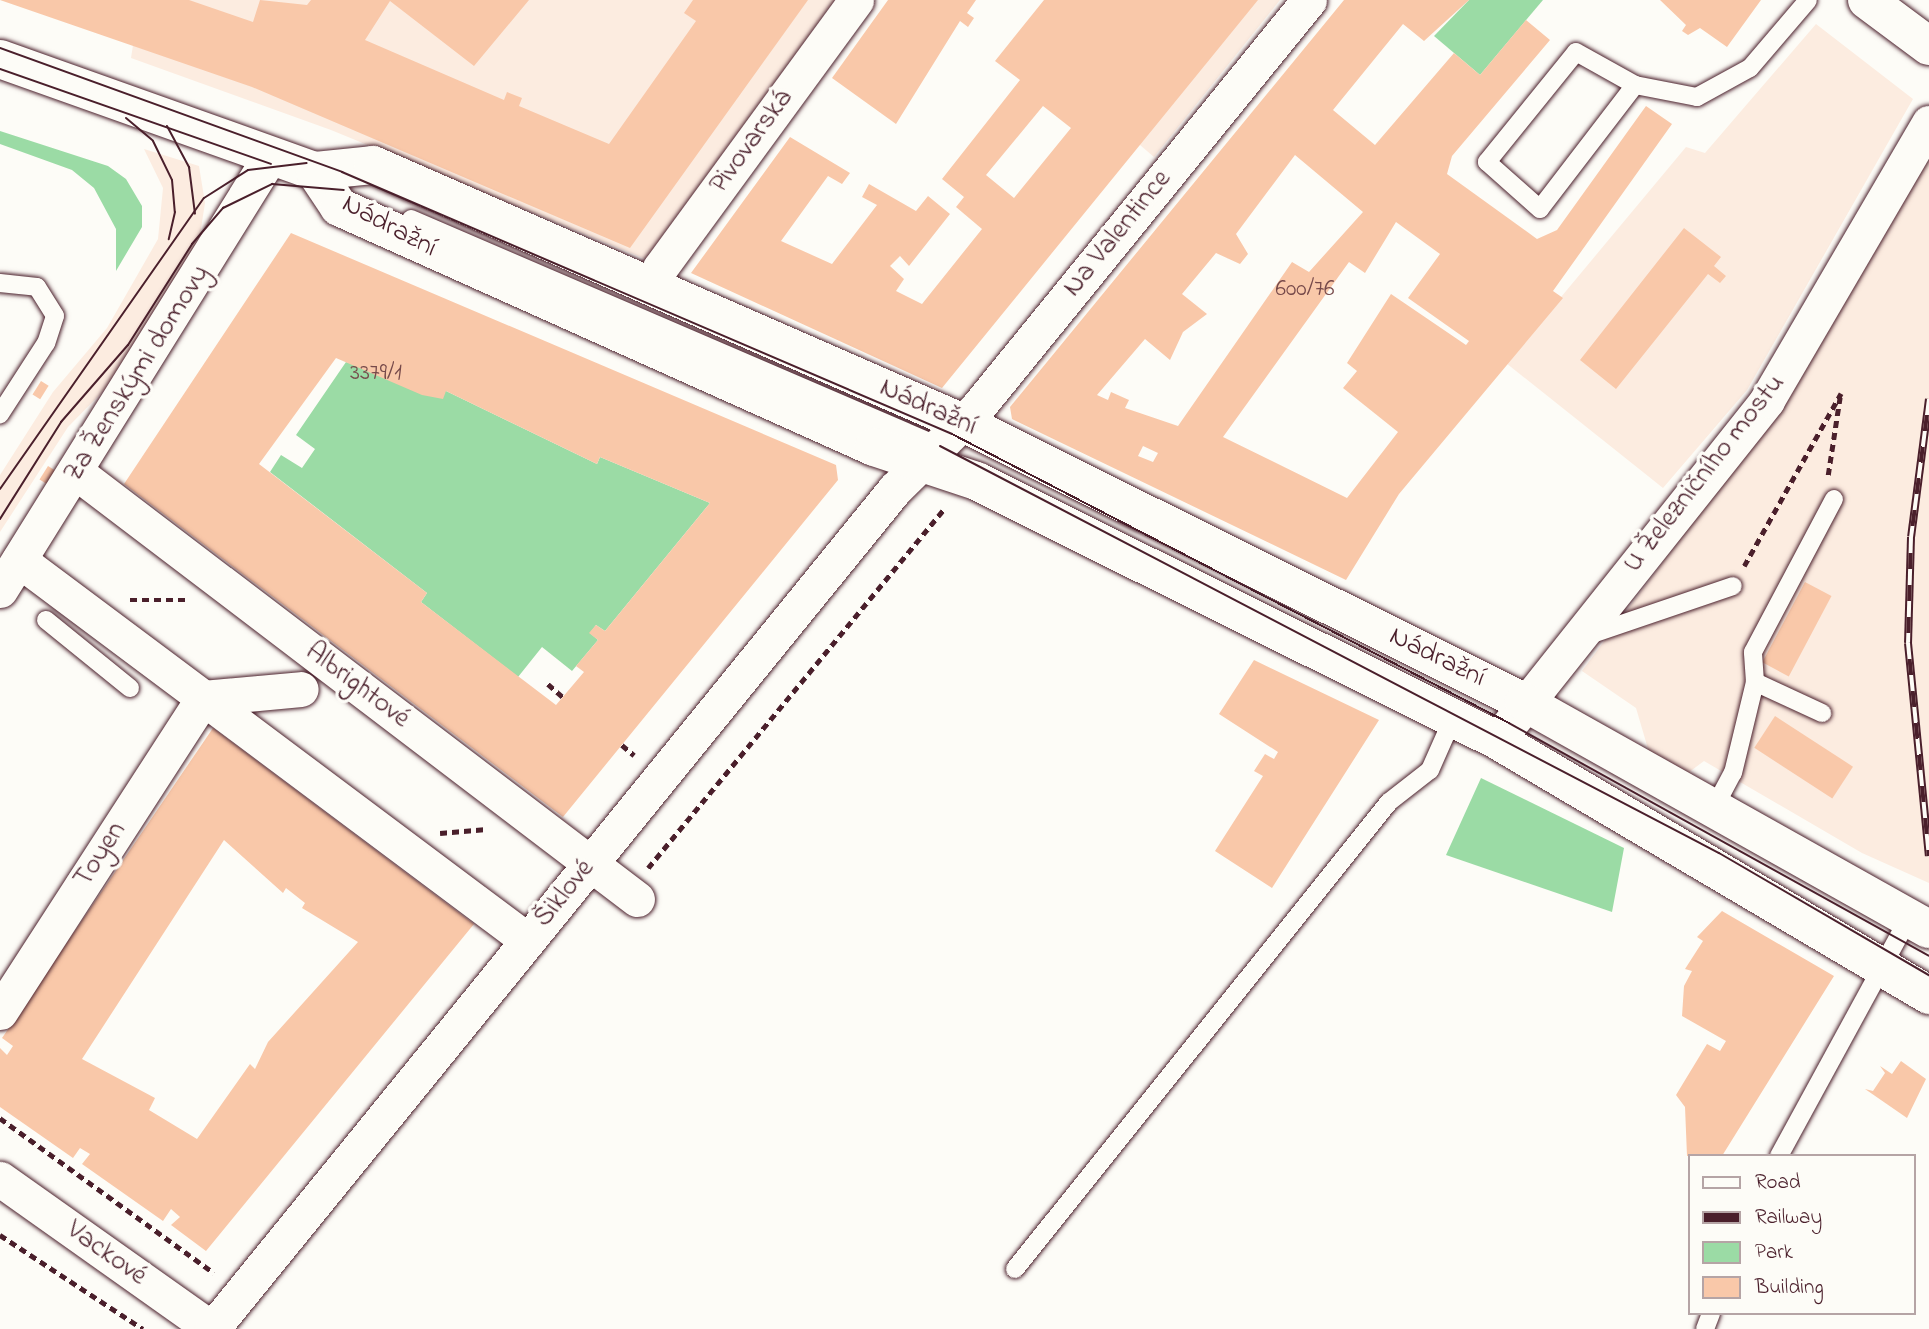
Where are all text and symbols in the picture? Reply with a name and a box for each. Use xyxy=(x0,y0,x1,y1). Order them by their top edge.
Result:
street label: Pivovarská xyxy=(703,83,801,201)
street label: Na Valentince xyxy=(1057,164,1179,304)
street label: Nádražní xyxy=(336,188,442,266)
street label: Za Ženskými domovy xyxy=(58,259,218,489)
house number: 600/76 xyxy=(1275,276,1335,304)
house number: 3379/1 xyxy=(350,360,402,388)
street label: U Železničního mostu xyxy=(1617,368,1793,580)
street label: Nádražní xyxy=(874,372,982,444)
street label: Nádražní xyxy=(1383,620,1491,696)
street label: Albrightové xyxy=(298,636,416,736)
street label: Toyen xyxy=(67,816,135,894)
street label: Šiklové xyxy=(527,853,603,935)
legend xyxy=(1688,1154,1915,1315)
text: Road xyxy=(1755,1168,1801,1198)
text: Railway xyxy=(1755,1203,1822,1233)
street label: Vackové xyxy=(59,1214,153,1294)
text: Park xyxy=(1755,1238,1793,1268)
text: Building xyxy=(1755,1273,1824,1303)

